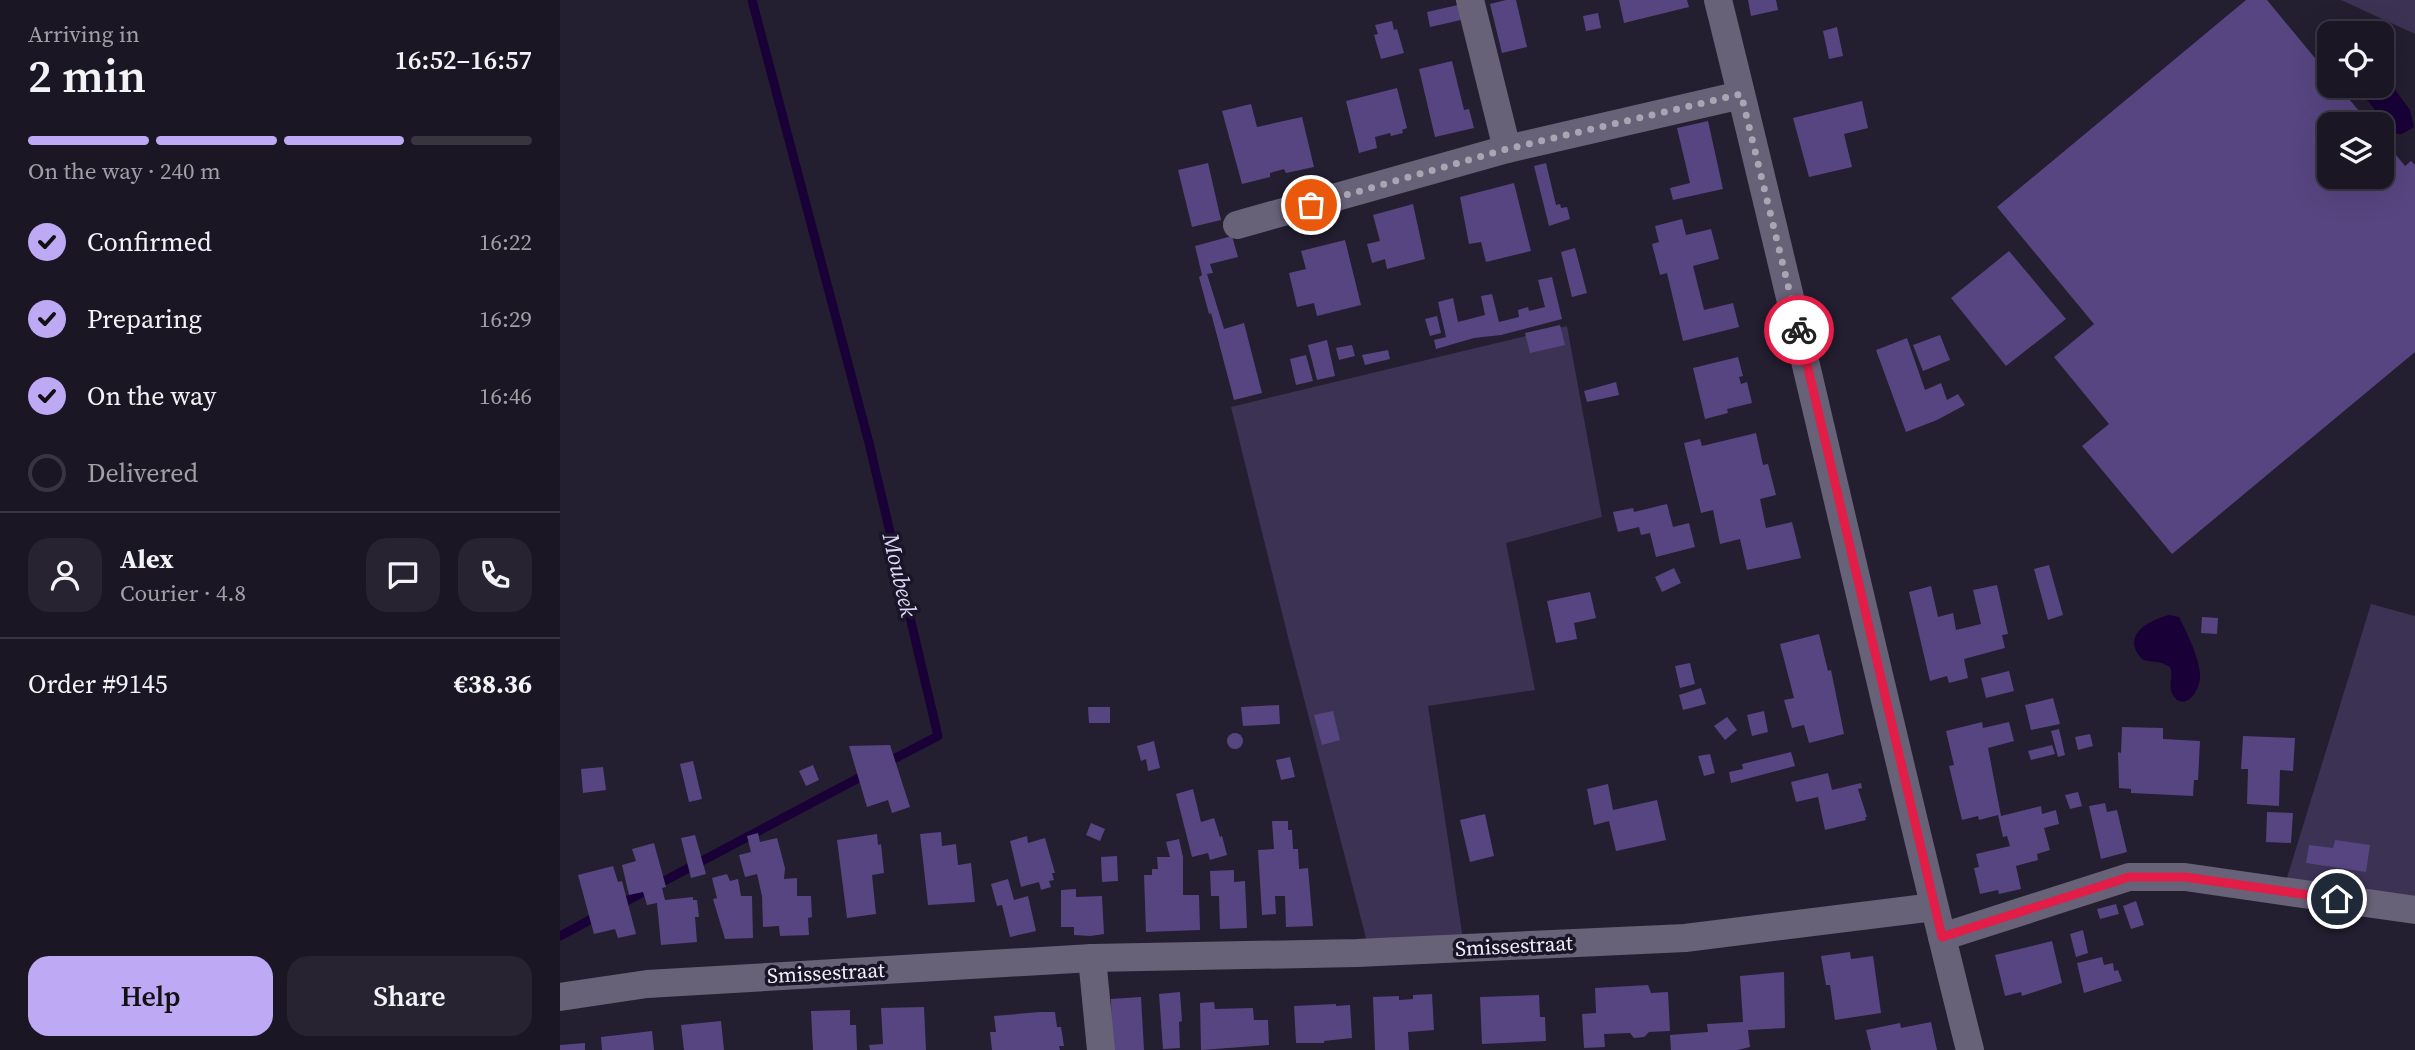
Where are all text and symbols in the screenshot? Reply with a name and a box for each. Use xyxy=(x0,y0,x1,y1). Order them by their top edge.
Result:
text: Arriving in xyxy=(28,18,140,50)
map controls xyxy=(2317,21,2394,189)
button: locate xyxy=(2317,21,2394,98)
text: 16:52–16:57 xyxy=(395,42,532,78)
text: 2 min xyxy=(28,44,146,107)
button: layers xyxy=(2317,112,2394,189)
text: On the way · 240 m xyxy=(28,155,221,187)
pin xyxy=(1281,175,1341,235)
icon: bag xyxy=(1292,186,1330,224)
icon: check xyxy=(28,223,66,261)
text: Confirmed xyxy=(87,224,212,260)
text: 16:22 xyxy=(479,226,532,258)
courier xyxy=(1764,295,1834,365)
icon: check xyxy=(28,300,66,338)
text: Preparing xyxy=(87,301,202,337)
text: 16:29 xyxy=(479,303,532,335)
icon: bike xyxy=(1780,311,1818,349)
icon: check xyxy=(28,377,66,415)
text: On the way xyxy=(87,378,216,414)
text: 16:46 xyxy=(479,380,532,412)
text: Delivered xyxy=(87,455,198,491)
water label: Moubeek xyxy=(875,529,925,620)
button: person xyxy=(28,538,102,612)
button: chat xyxy=(366,538,440,612)
button: phone xyxy=(458,538,532,612)
text: Alex xyxy=(120,541,174,577)
text: Courier · 4.8 xyxy=(120,577,246,609)
text: Order #9145 xyxy=(28,666,168,702)
text: €38.36 xyxy=(454,666,532,702)
pin xyxy=(2307,869,2367,929)
icon: home xyxy=(2318,880,2356,918)
street label: Smissestraat xyxy=(1454,928,1574,963)
street label: Smissestraat xyxy=(766,955,886,990)
button: Help xyxy=(28,956,273,1036)
button: Share xyxy=(287,956,532,1036)

